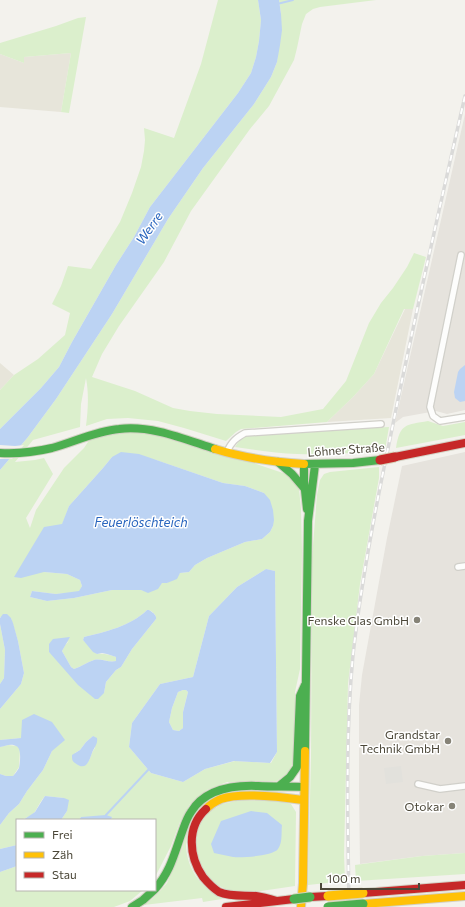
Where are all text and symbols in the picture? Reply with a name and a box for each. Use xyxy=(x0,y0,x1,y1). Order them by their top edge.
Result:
water label: Werre xyxy=(132,208,166,247)
street label: Löhner Straße xyxy=(307,439,385,459)
water label: Feuerlöschteich xyxy=(94,514,188,530)
place label: Fenske Glas GmbH xyxy=(308,613,409,627)
marker: Fenske Glas GmbH xyxy=(412,615,422,625)
place label: Grandstar Technik GmbH xyxy=(360,727,440,755)
marker: Grandstar Technik GmbH xyxy=(443,736,453,746)
place label: Otokar xyxy=(405,799,444,813)
marker: Otokar xyxy=(447,801,457,811)
legend xyxy=(16,819,156,891)
text: Frei xyxy=(52,827,73,841)
text: Zäh xyxy=(52,847,73,861)
scale bar xyxy=(321,865,419,891)
text: Stau xyxy=(52,867,77,881)
text: 100 m xyxy=(327,871,361,885)

